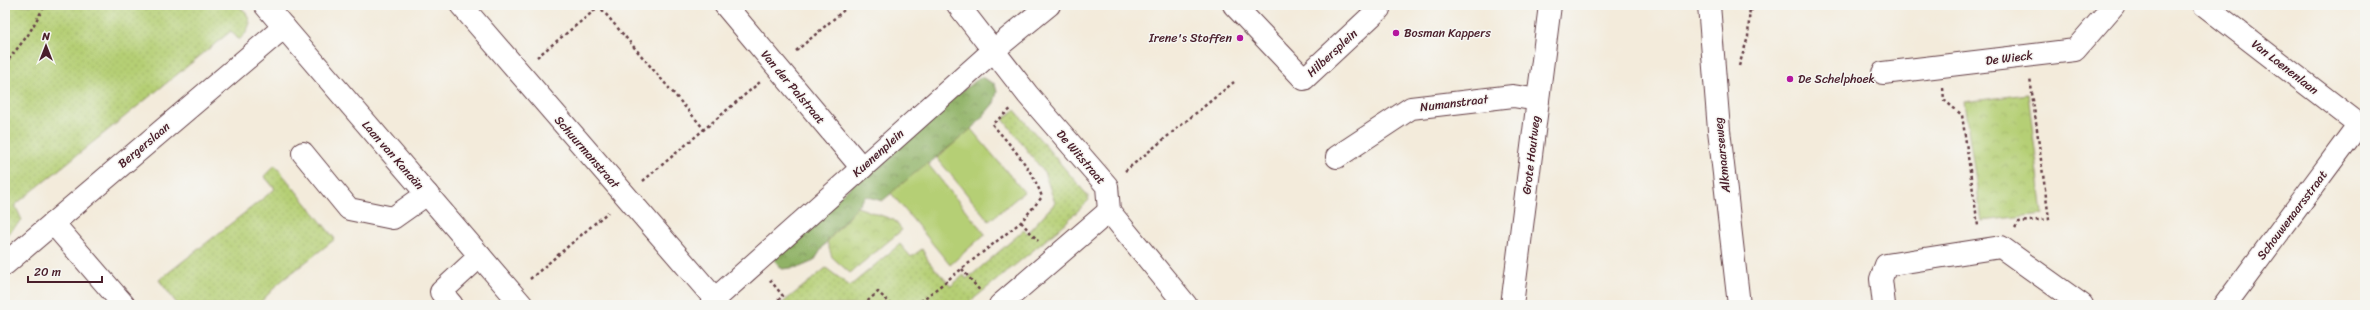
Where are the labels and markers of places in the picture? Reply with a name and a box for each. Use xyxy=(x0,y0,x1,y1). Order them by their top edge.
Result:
place label: Bosman Kappers xyxy=(1404,22,1491,44)
place label: Irene's Stoffen xyxy=(1148,27,1233,49)
marker: Bosman Kappers xyxy=(1391,28,1401,38)
marker: Irene's Stoffen xyxy=(1235,33,1245,43)
place label: De Schelphoek xyxy=(1798,68,1875,90)
marker: De Schelphoek xyxy=(1785,74,1795,84)

